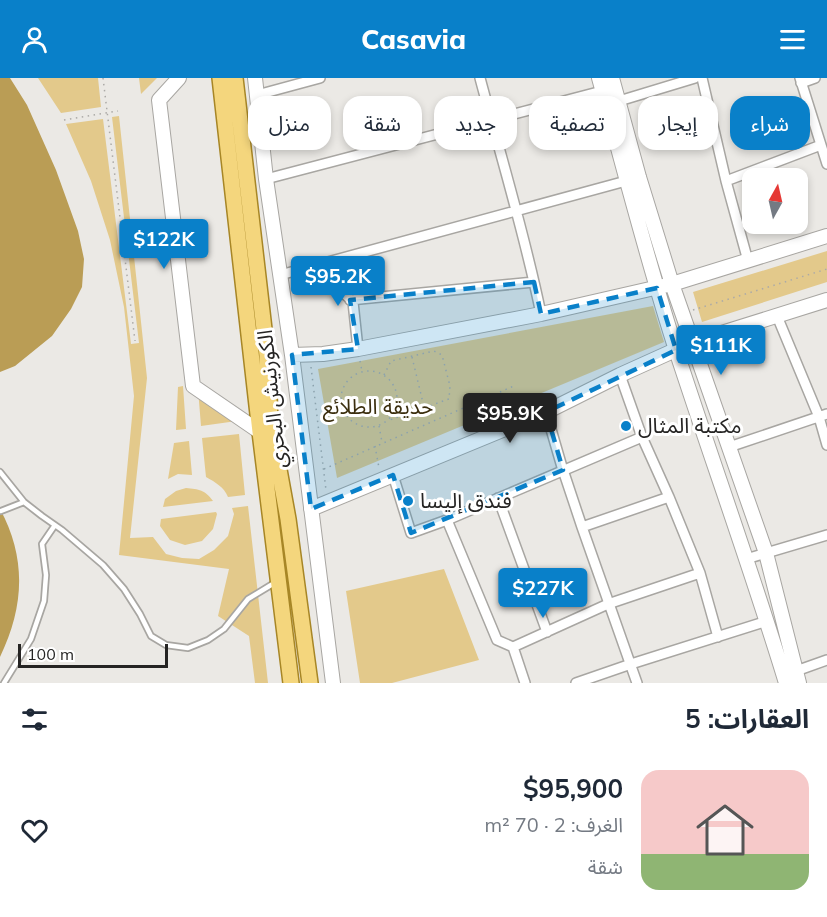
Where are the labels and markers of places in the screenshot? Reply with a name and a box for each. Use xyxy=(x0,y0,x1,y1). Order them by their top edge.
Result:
pin: $122K xyxy=(122,219,206,270)
pin: $95.2K xyxy=(289,256,387,307)
pin: $111K xyxy=(679,325,763,376)
pin: $95.9K xyxy=(461,393,559,444)
place label: مكتبة المثال xyxy=(638,412,742,438)
marker: مكتبة المثال xyxy=(619,419,633,433)
place label: فندق إليسا xyxy=(420,487,512,514)
marker: فندق إليسا xyxy=(401,494,415,508)
pin: $227K xyxy=(501,568,585,619)

